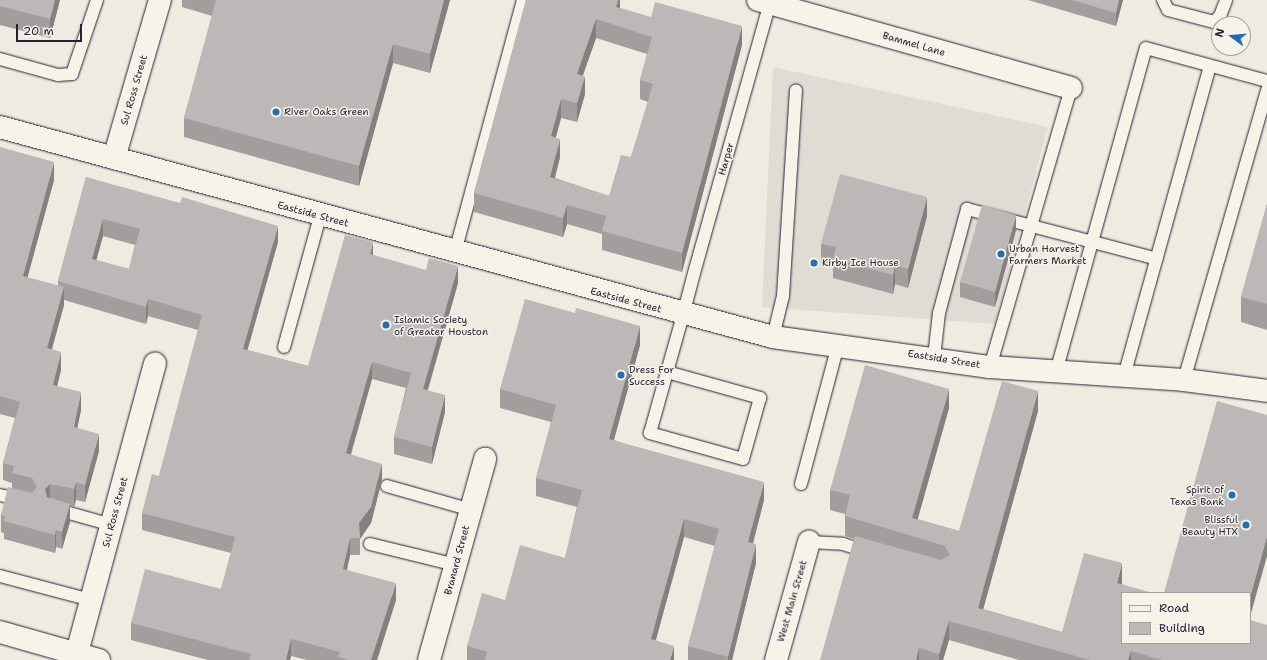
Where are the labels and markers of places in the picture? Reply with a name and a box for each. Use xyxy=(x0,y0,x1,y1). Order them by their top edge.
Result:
place label: River Oaks Green xyxy=(284,106,369,118)
marker: River Oaks Green xyxy=(271,107,281,117)
place label: Urban Harvest Farmers Market xyxy=(1009,242,1087,266)
marker: Urban Harvest Farmers Market xyxy=(996,249,1006,259)
place label: Kirby Ice House xyxy=(822,257,899,269)
marker: Kirby Ice House xyxy=(809,258,819,268)
place label: Islamic Society of Greater Houston xyxy=(394,313,488,336)
marker: Islamic Society of Greater Houston xyxy=(381,320,391,330)
place label: Dress For Success xyxy=(629,363,674,386)
marker: Dress For Success xyxy=(616,370,626,380)
place label: Spirit of Texas Bank xyxy=(1170,483,1224,506)
marker: Spirit of Texas Bank xyxy=(1227,490,1237,500)
place label: Blissful Beauty HTX xyxy=(1182,513,1238,536)
marker: Blissful Beauty HTX xyxy=(1241,520,1251,530)

